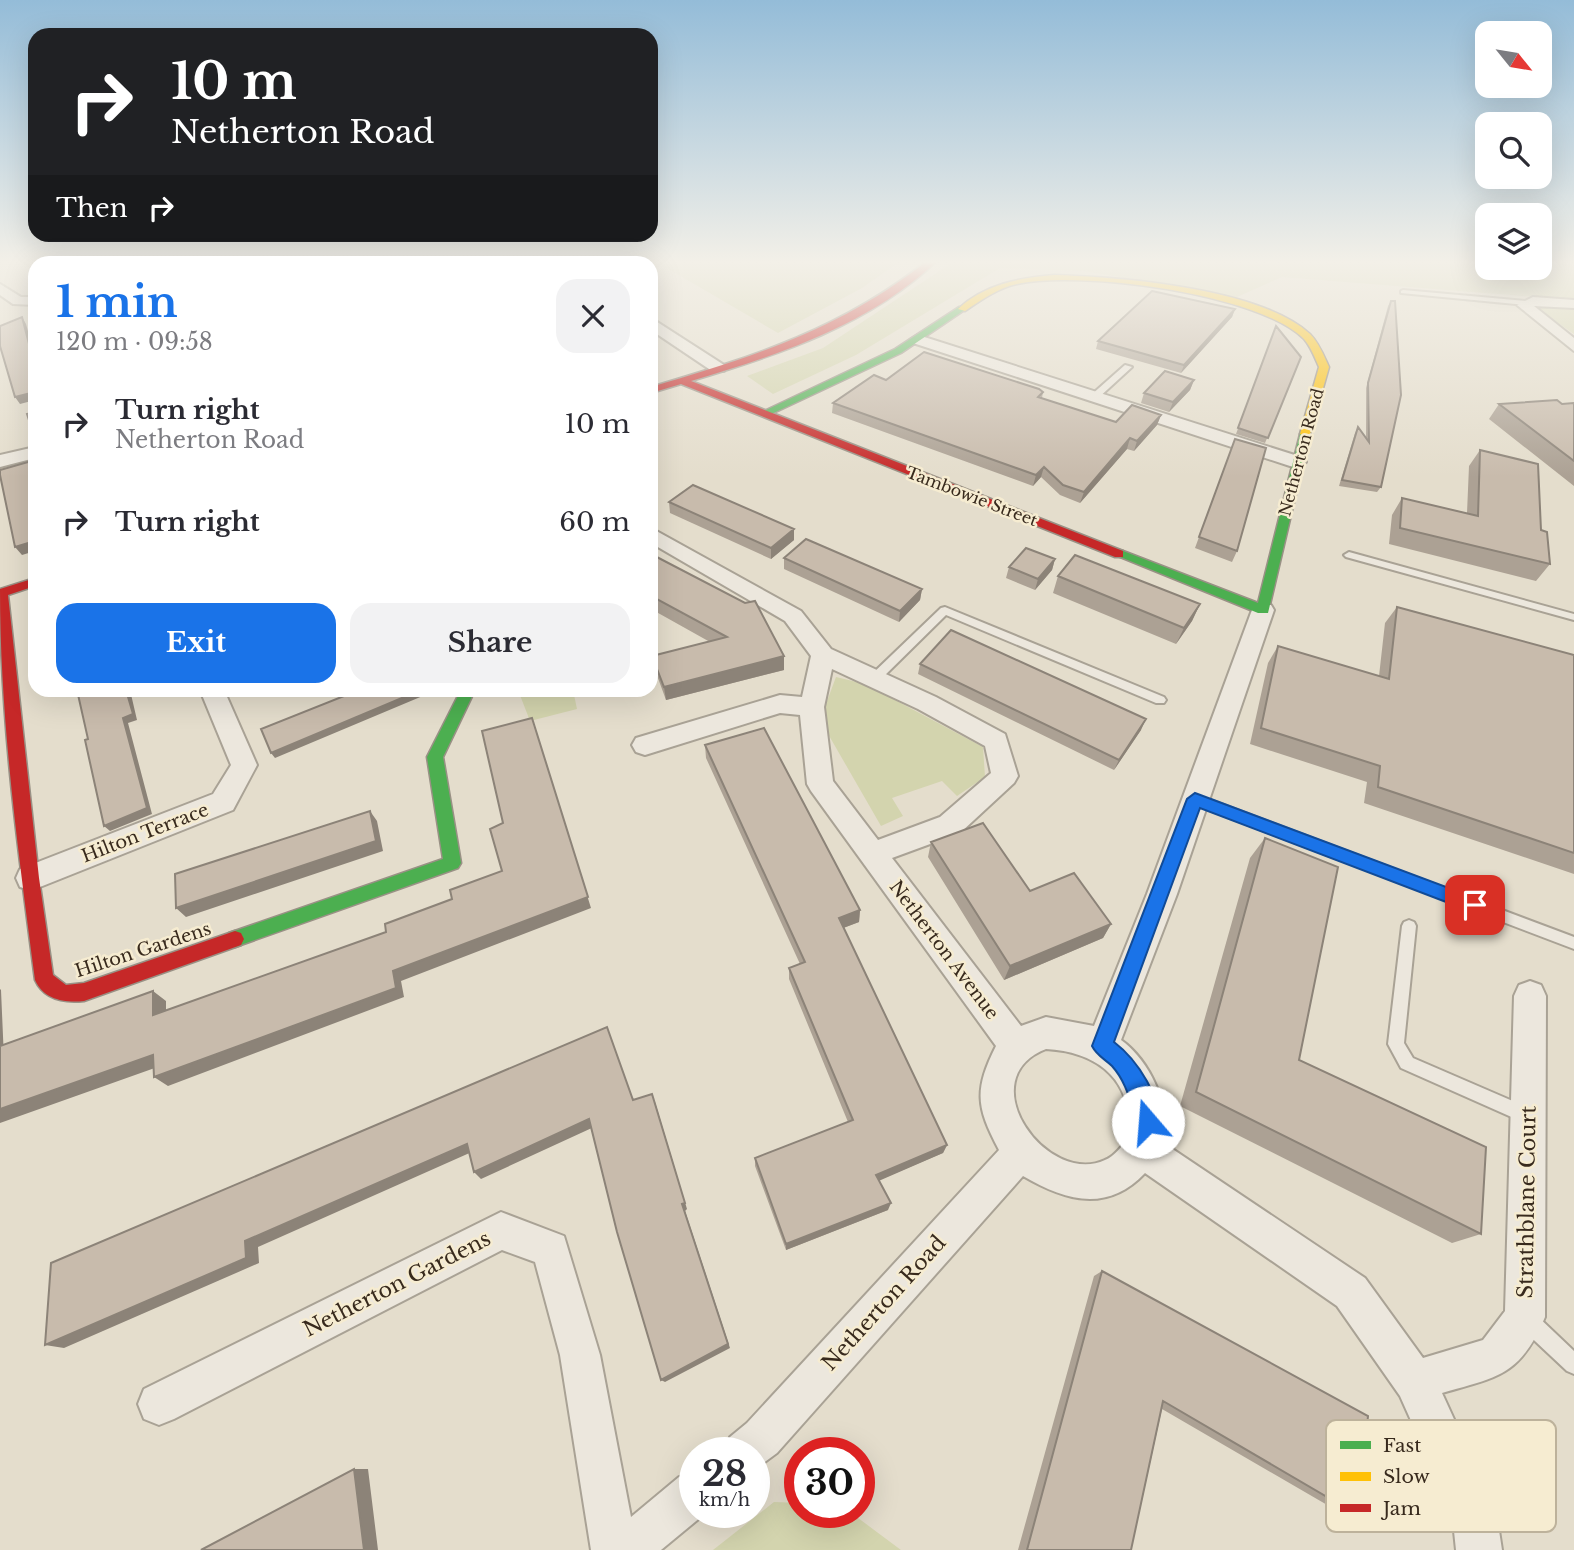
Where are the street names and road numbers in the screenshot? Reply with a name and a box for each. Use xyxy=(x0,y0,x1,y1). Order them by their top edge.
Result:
street label: Netherton Road xyxy=(1274,386,1328,518)
street label: Tambowie Street xyxy=(904,462,1040,530)
street label: Hilton Terrace xyxy=(78,799,212,867)
street label: Netherton Avenue xyxy=(885,876,1003,1024)
street label: Hilton Gardens xyxy=(72,918,214,982)
street label: Strathblane Court xyxy=(1512,1105,1542,1299)
street label: Netherton Gardens xyxy=(299,1225,495,1343)
street label: Netherton Road xyxy=(817,1230,951,1376)

